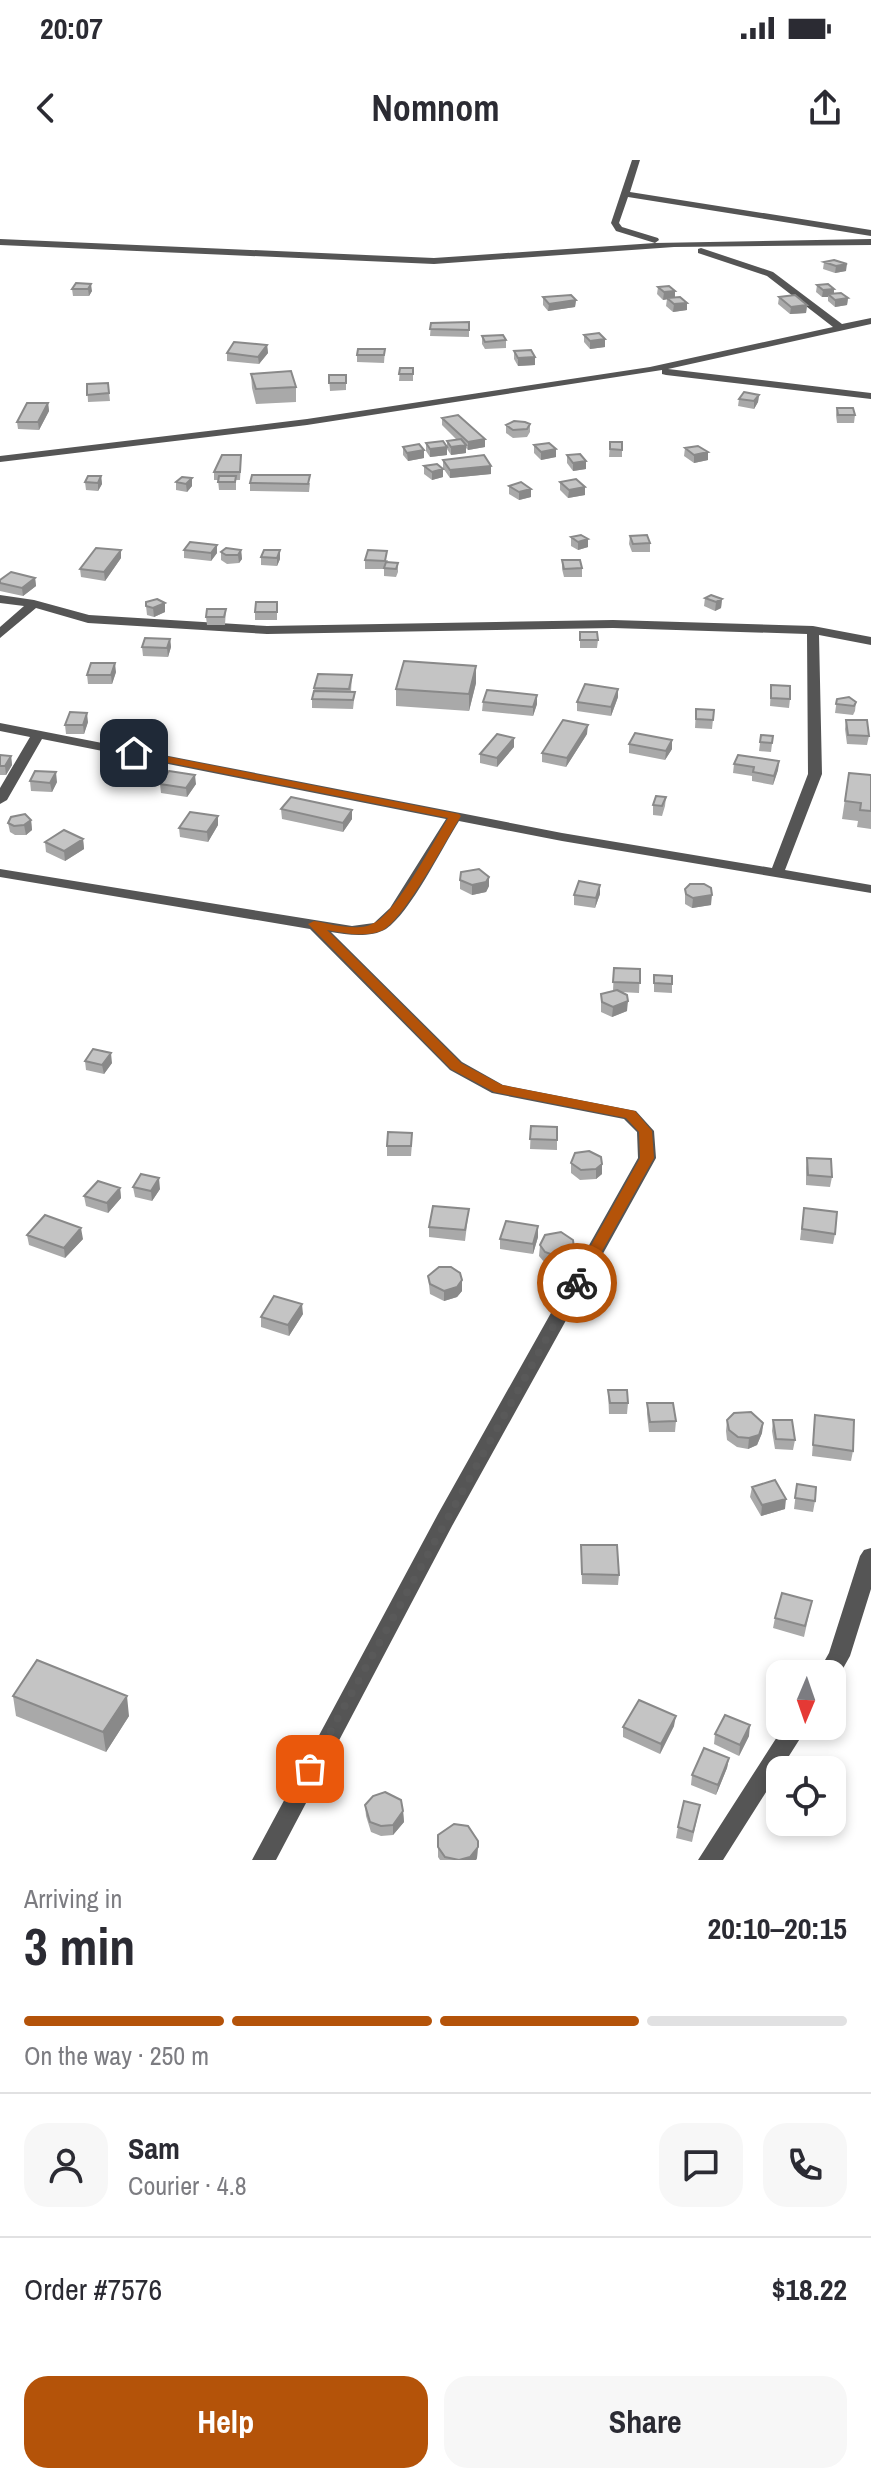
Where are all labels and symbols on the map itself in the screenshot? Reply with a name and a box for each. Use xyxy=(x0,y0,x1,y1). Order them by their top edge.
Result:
pin xyxy=(100,719,168,787)
courier xyxy=(537,1243,617,1323)
north arrow xyxy=(766,1660,846,1740)
pin xyxy=(276,1735,344,1803)

